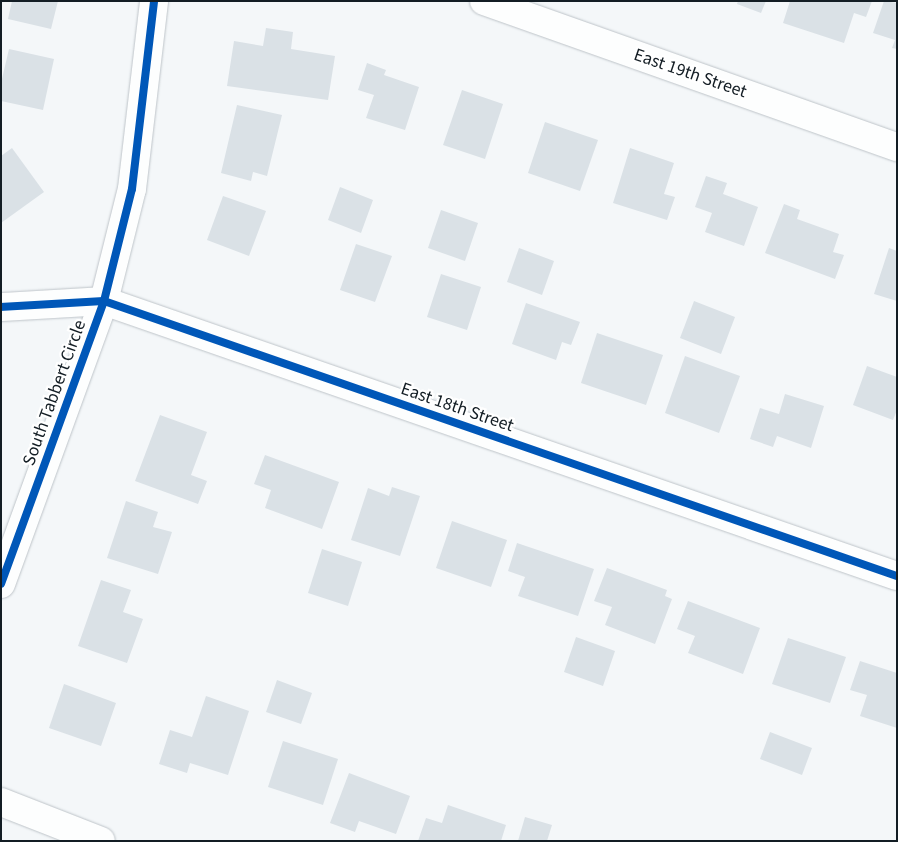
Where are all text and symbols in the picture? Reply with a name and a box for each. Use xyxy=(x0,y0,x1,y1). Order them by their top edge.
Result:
street label: East 19th Street xyxy=(631,45,749,103)
street label: South Tabbert Circle xyxy=(19,317,91,469)
street label: East 18th Street xyxy=(398,379,516,437)

